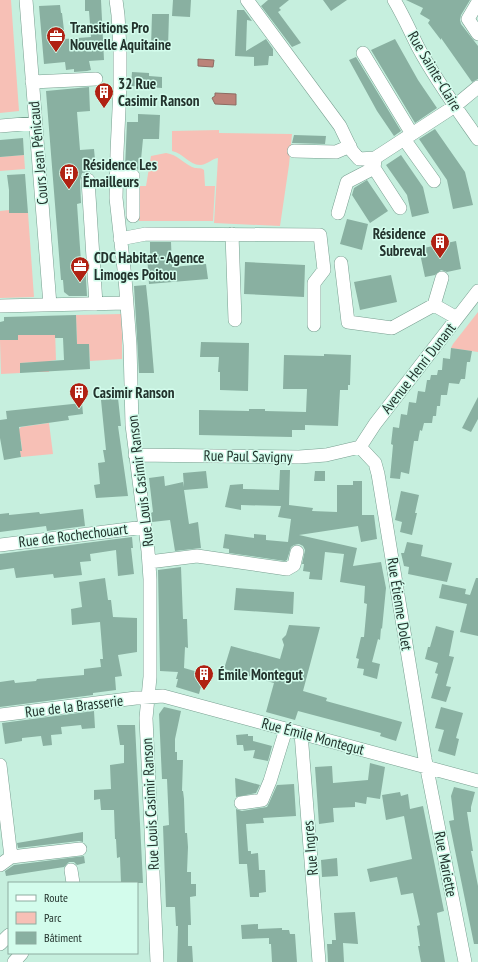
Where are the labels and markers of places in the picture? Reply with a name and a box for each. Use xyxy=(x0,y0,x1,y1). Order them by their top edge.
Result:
place label: Transitions Pro Nouvelle Aquitaine xyxy=(70,18,171,54)
office icon: Transitions Pro Nouvelle Aquitaine xyxy=(45,25,67,53)
place label: 32 Rue Casimir Ranson xyxy=(118,74,200,110)
building icon: 32 Rue Casimir Ranson xyxy=(93,81,115,109)
place label: Résidence Les Émailleurs xyxy=(83,155,157,191)
building icon: Résidence Les Émailleurs xyxy=(58,162,80,190)
place label: Résidence Subreval xyxy=(373,224,426,260)
building icon: Résidence Subreval xyxy=(429,231,451,259)
place label: CDC Habitat - Agence Limoges Poitou xyxy=(94,248,205,284)
office icon: CDC Habitat - Agence Limoges Poitou xyxy=(69,255,91,283)
building icon: Casimir Ranson xyxy=(68,381,90,409)
place label: Casimir Ranson xyxy=(93,383,175,402)
building icon: Émile Montegut xyxy=(193,663,215,691)
place label: Émile Montegut xyxy=(218,665,303,684)

